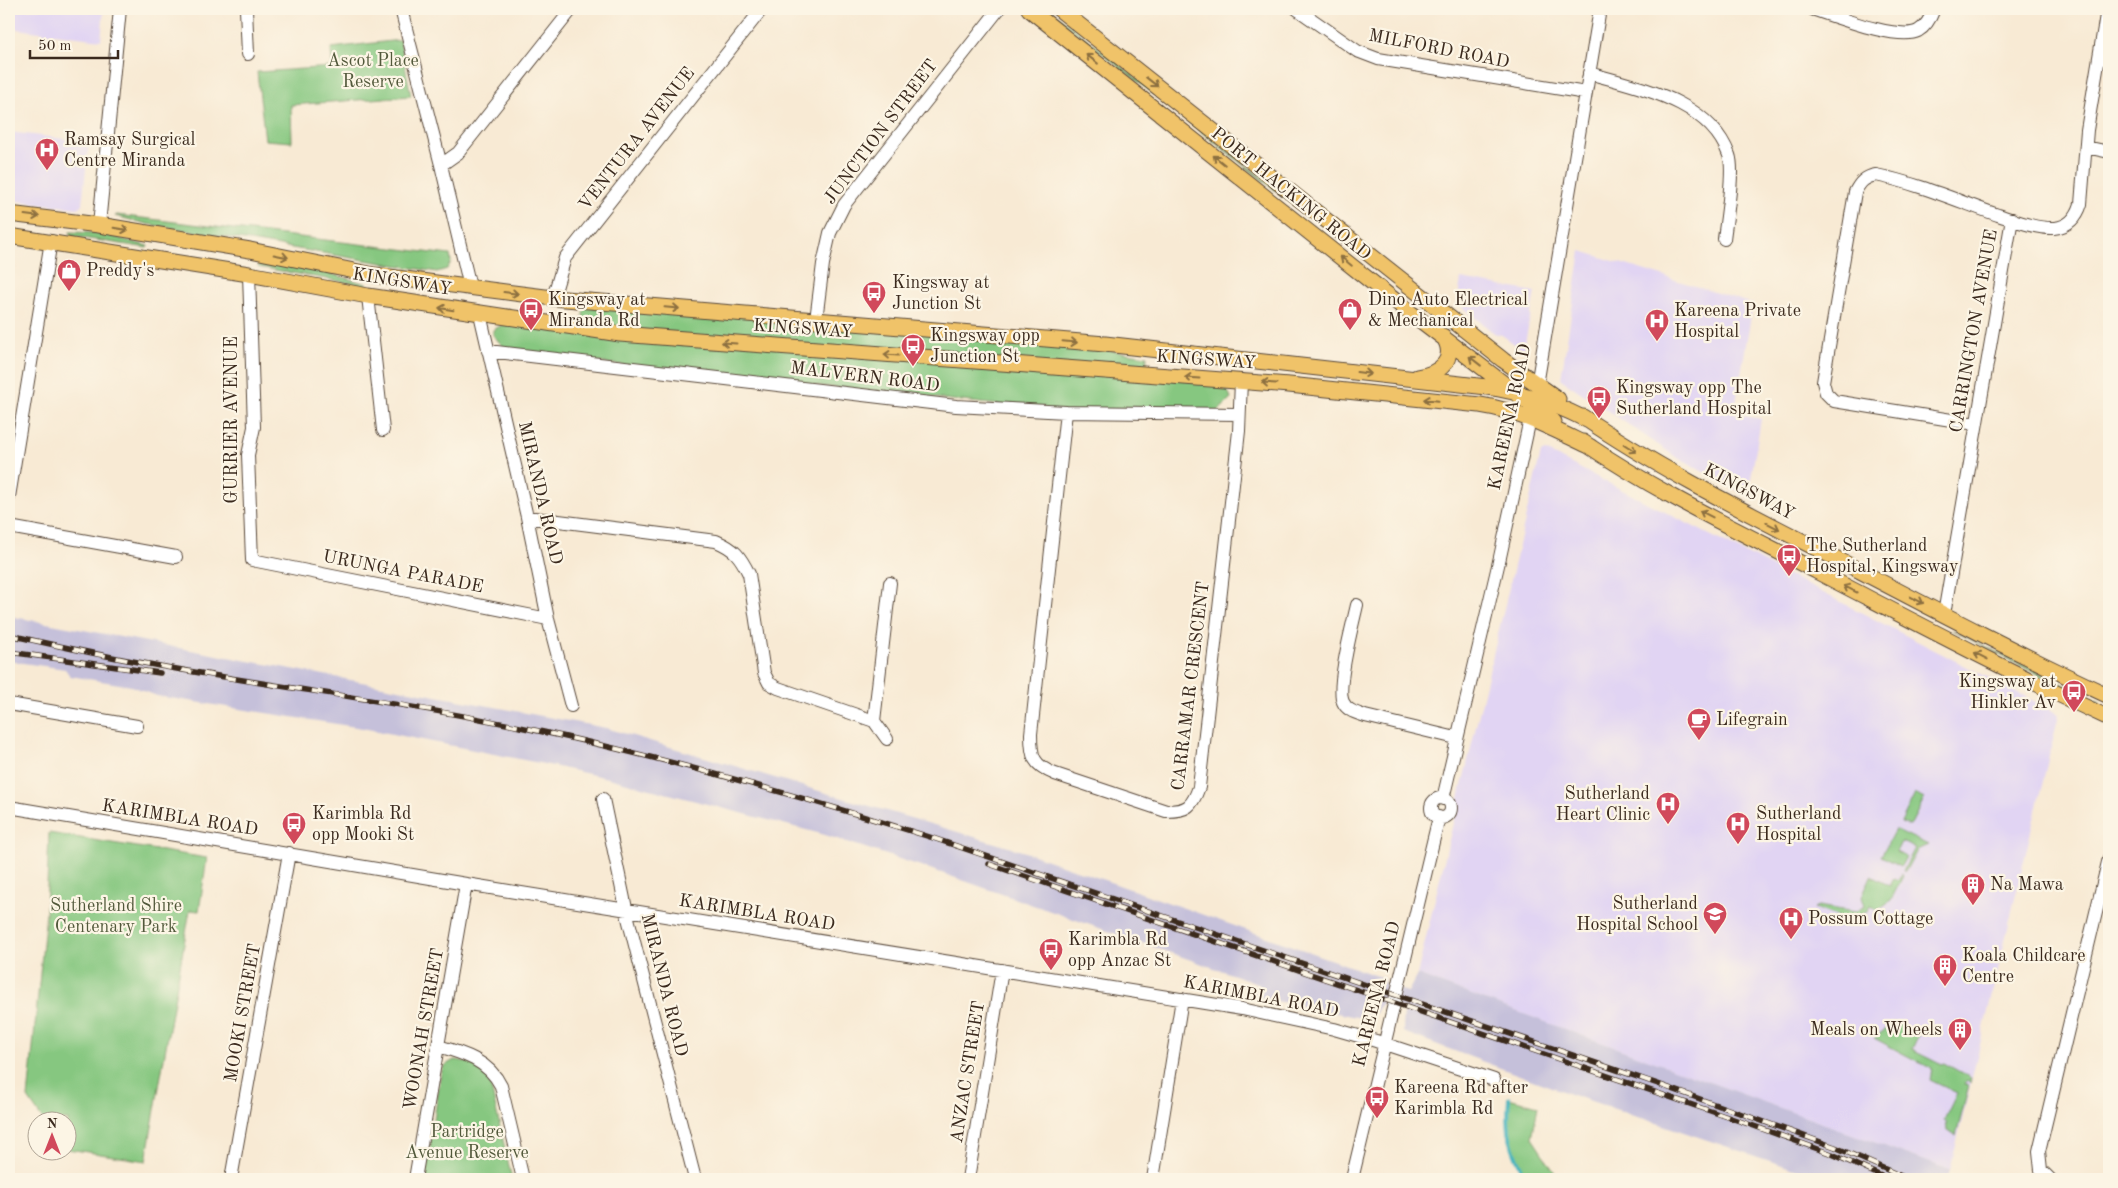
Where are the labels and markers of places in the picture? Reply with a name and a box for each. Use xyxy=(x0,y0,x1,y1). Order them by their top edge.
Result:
place label: Ramsay Surgical Centre Miranda xyxy=(64,131,196,170)
hospital icon: Ramsay Surgical Centre Miranda xyxy=(34,137,60,171)
shop icon: Preddy's xyxy=(56,258,82,292)
place label: Preddy's xyxy=(86,262,155,280)
place label: Kingsway at Junction St xyxy=(892,274,990,313)
bus stop icon: Kingsway at Junction St xyxy=(861,280,887,314)
place label: Kingsway at Miranda Rd xyxy=(548,291,646,330)
place label: Dino Auto Electrical & Mechanical xyxy=(1368,291,1528,330)
bus stop icon: Kingsway at Miranda Rd xyxy=(518,297,544,331)
shop icon: Dino Auto Electrical & Mechanical xyxy=(1337,297,1363,331)
place label: Kareena Private Hospital xyxy=(1674,302,1801,341)
hospital icon: Kareena Private Hospital xyxy=(1644,308,1670,342)
place label: Kingsway opp Junction St xyxy=(930,327,1040,366)
bus stop icon: Kingsway opp Junction St xyxy=(900,333,926,367)
place label: Kingsway opp The Sutherland Hospital xyxy=(1616,379,1772,418)
bus stop icon: Kingsway opp The Sutherland Hospital xyxy=(1586,385,1612,419)
place label: The Sutherland Hospital, Kingsway xyxy=(1806,537,1959,576)
bus stop icon: The Sutherland Hospital, Kingsway xyxy=(1776,543,1802,577)
place label: Kingsway at Hinkler Av xyxy=(1959,673,2056,712)
bus stop icon: Kingsway at Hinkler Av xyxy=(2061,679,2087,713)
cafe icon: Lifegrain xyxy=(1686,707,1712,741)
place label: Lifegrain xyxy=(1716,711,1788,729)
place label: Sutherland Heart Clinic xyxy=(1556,785,1650,824)
hospital icon: Sutherland Heart Clinic xyxy=(1655,791,1681,825)
place label: Karimbla Rd opp Mooki St xyxy=(312,805,414,844)
place label: Sutherland Hospital xyxy=(1756,805,1841,844)
bus stop icon: Karimbla Rd opp Mooki St xyxy=(281,811,307,845)
hospital icon: Sutherland Hospital xyxy=(1725,811,1751,845)
building icon: Na Mawa xyxy=(1960,872,1986,906)
place label: Na Mawa xyxy=(1990,876,2064,894)
place label: Sutherland Hospital School xyxy=(1576,895,1698,934)
school or university icon: Sutherland Hospital School xyxy=(1702,901,1728,935)
hospital icon: Possum Cottage xyxy=(1778,906,1804,940)
place label: Possum Cottage xyxy=(1808,910,1933,928)
place label: Karimbla Rd opp Anzac St xyxy=(1068,931,1171,970)
bus stop icon: Karimbla Rd opp Anzac St xyxy=(1038,937,1064,971)
place label: Koala Childcare Centre xyxy=(1962,947,2086,986)
building icon: Koala Childcare Centre xyxy=(1932,953,1958,987)
building icon: Meals on Wheels xyxy=(1947,1017,1973,1051)
place label: Meals on Wheels xyxy=(1810,1021,1942,1039)
place label: Kareena Rd after Karimbla Rd xyxy=(1394,1079,1529,1118)
bus stop icon: Kareena Rd after Karimbla Rd xyxy=(1364,1085,1390,1119)

